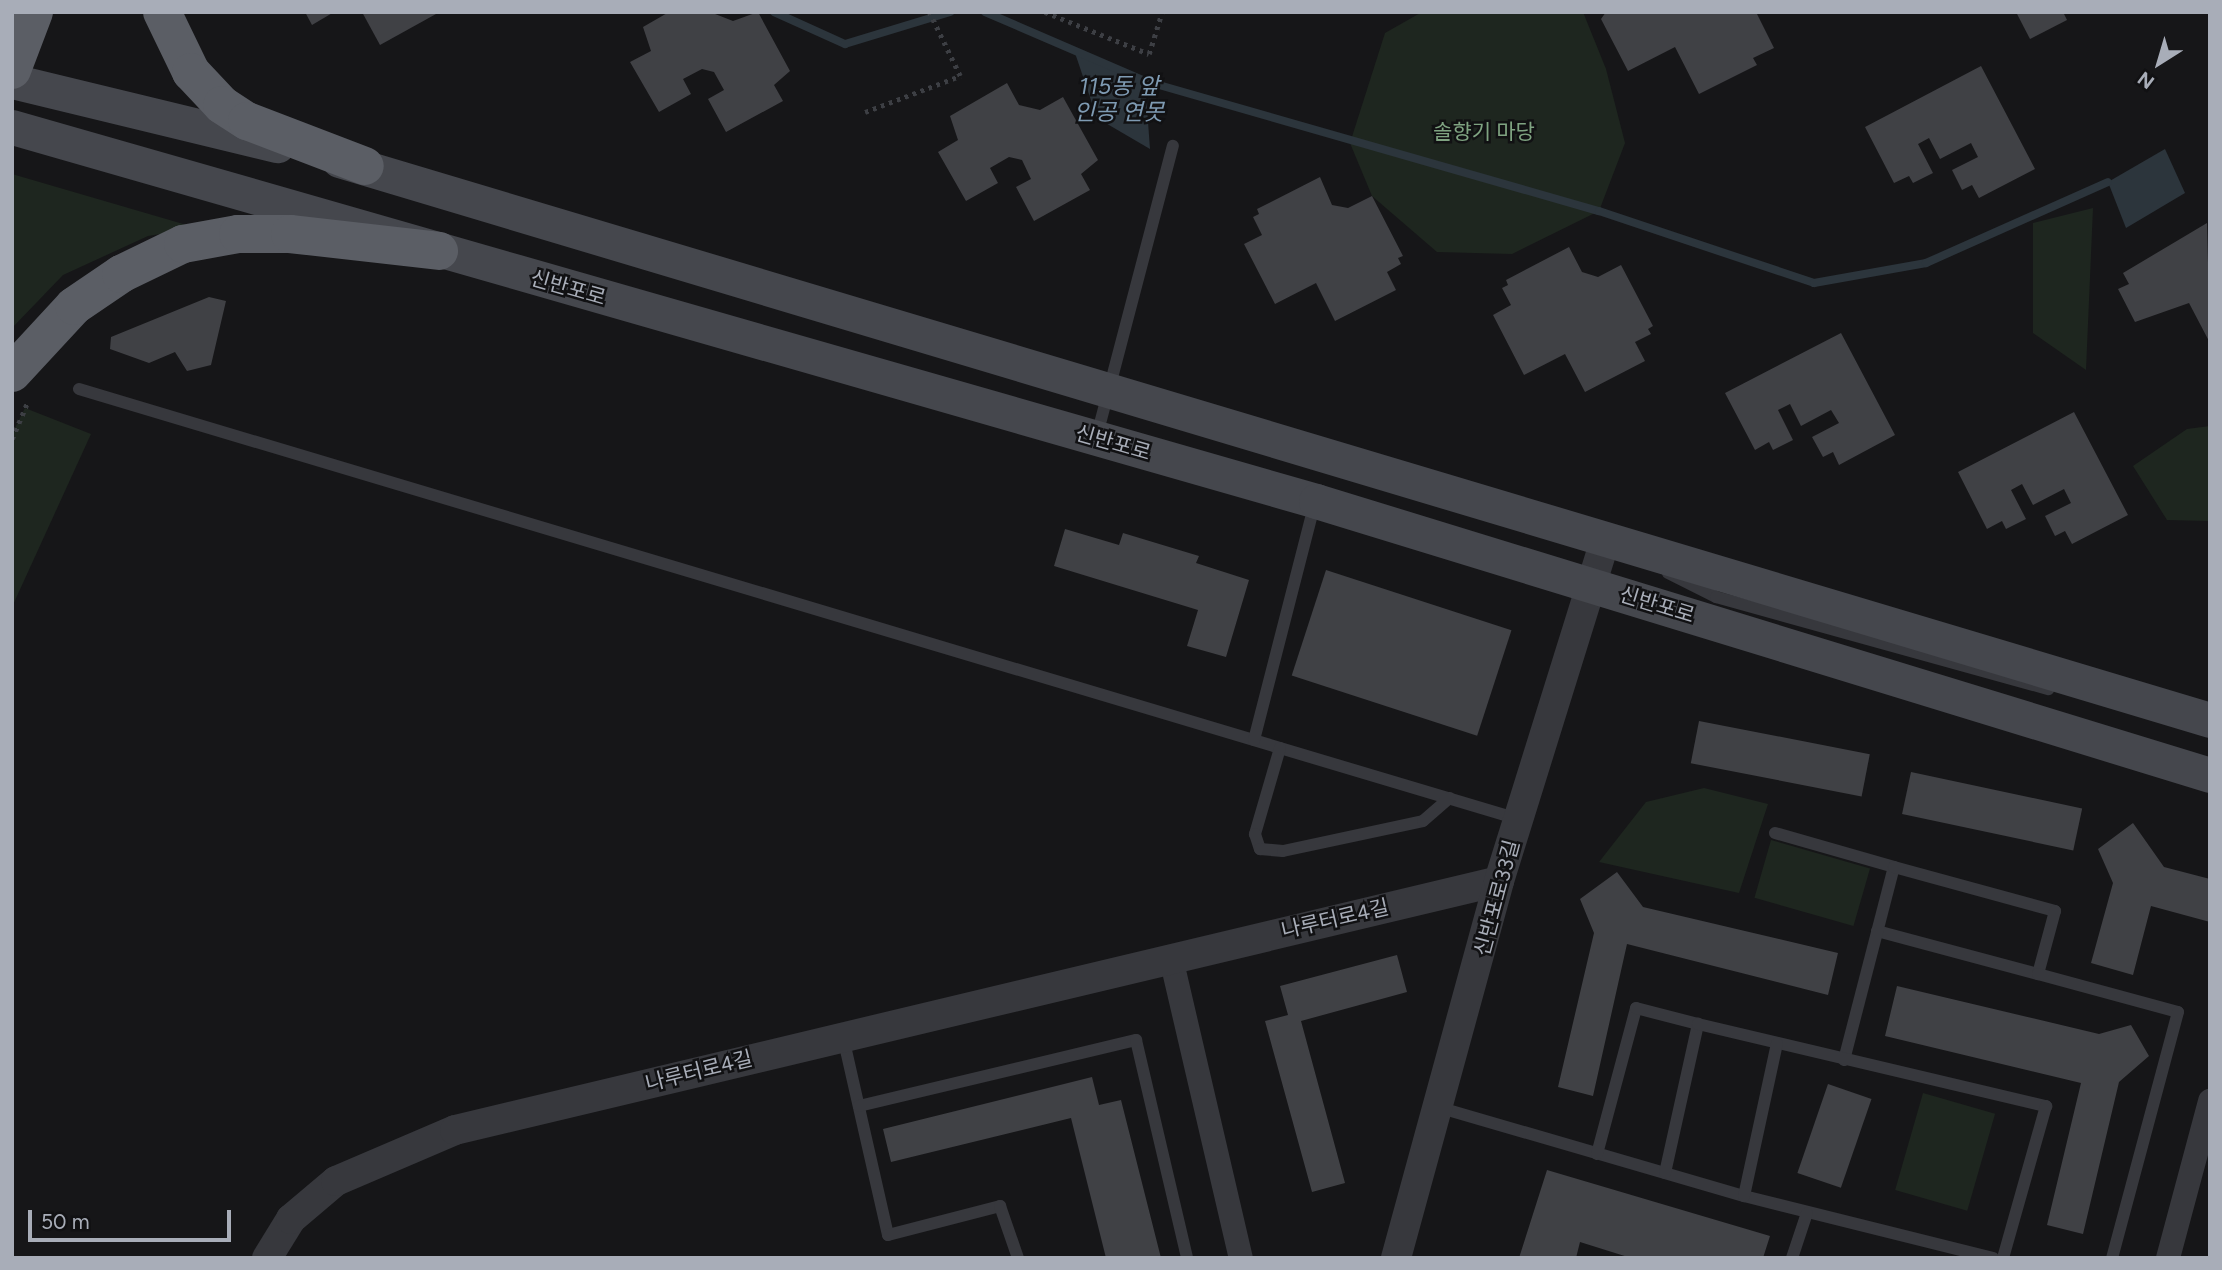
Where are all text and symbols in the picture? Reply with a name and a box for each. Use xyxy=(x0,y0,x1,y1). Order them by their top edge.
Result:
north arrow xyxy=(2124,28,2194,98)
text: N xyxy=(2133,67,2159,94)
water label: 115동 앞 인공 연못 xyxy=(1074,72,1164,126)
park label: 솔향기 마당 xyxy=(1433,119,1535,145)
street label: 신반포로 xyxy=(527,265,609,311)
street label: 신반포로 xyxy=(1072,420,1154,466)
street label: 신반포로 xyxy=(1616,582,1698,628)
street label: 신반포로33길 xyxy=(1469,837,1525,959)
street label: 나루터로4길 xyxy=(1279,894,1391,944)
street label: 나루터로4길 xyxy=(643,1046,755,1096)
scale bar xyxy=(32,1196,234,1240)
text: 50 m xyxy=(41,1209,90,1234)

